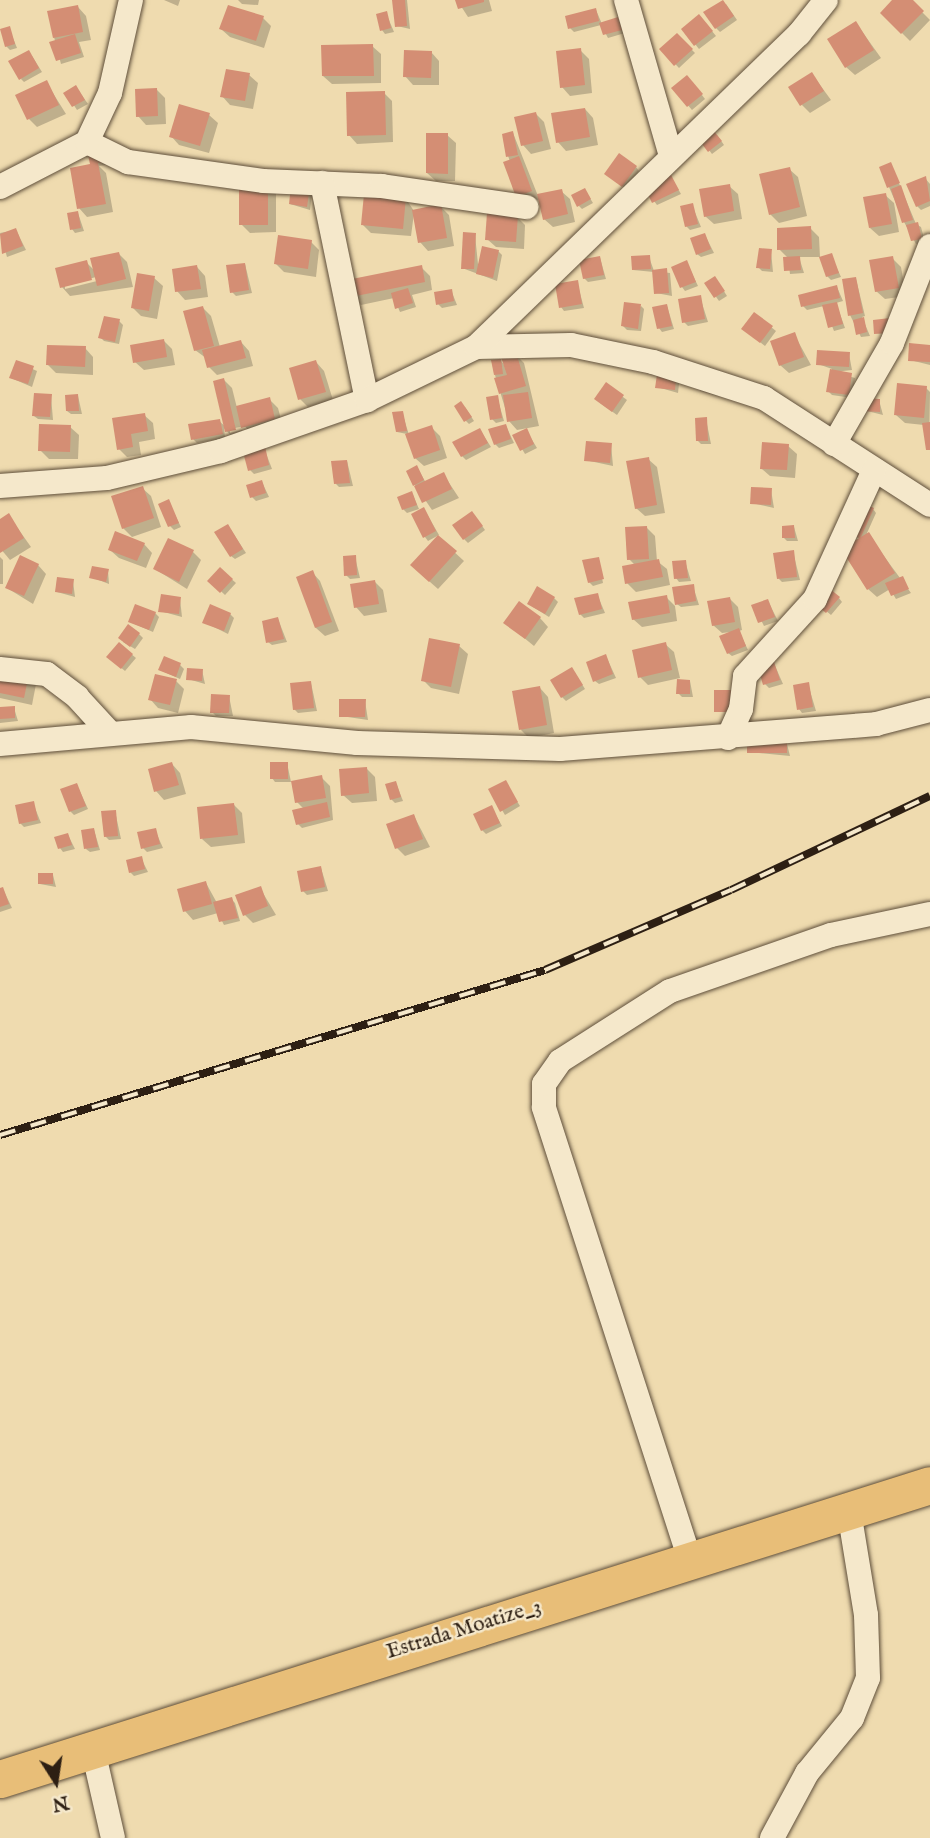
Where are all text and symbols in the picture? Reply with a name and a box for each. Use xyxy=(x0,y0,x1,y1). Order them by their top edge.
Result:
street label: Estrada Moatize_3 xyxy=(384,1594,544,1666)
north arrow xyxy=(21,1747,91,1817)
text: N xyxy=(50,1789,71,1816)

